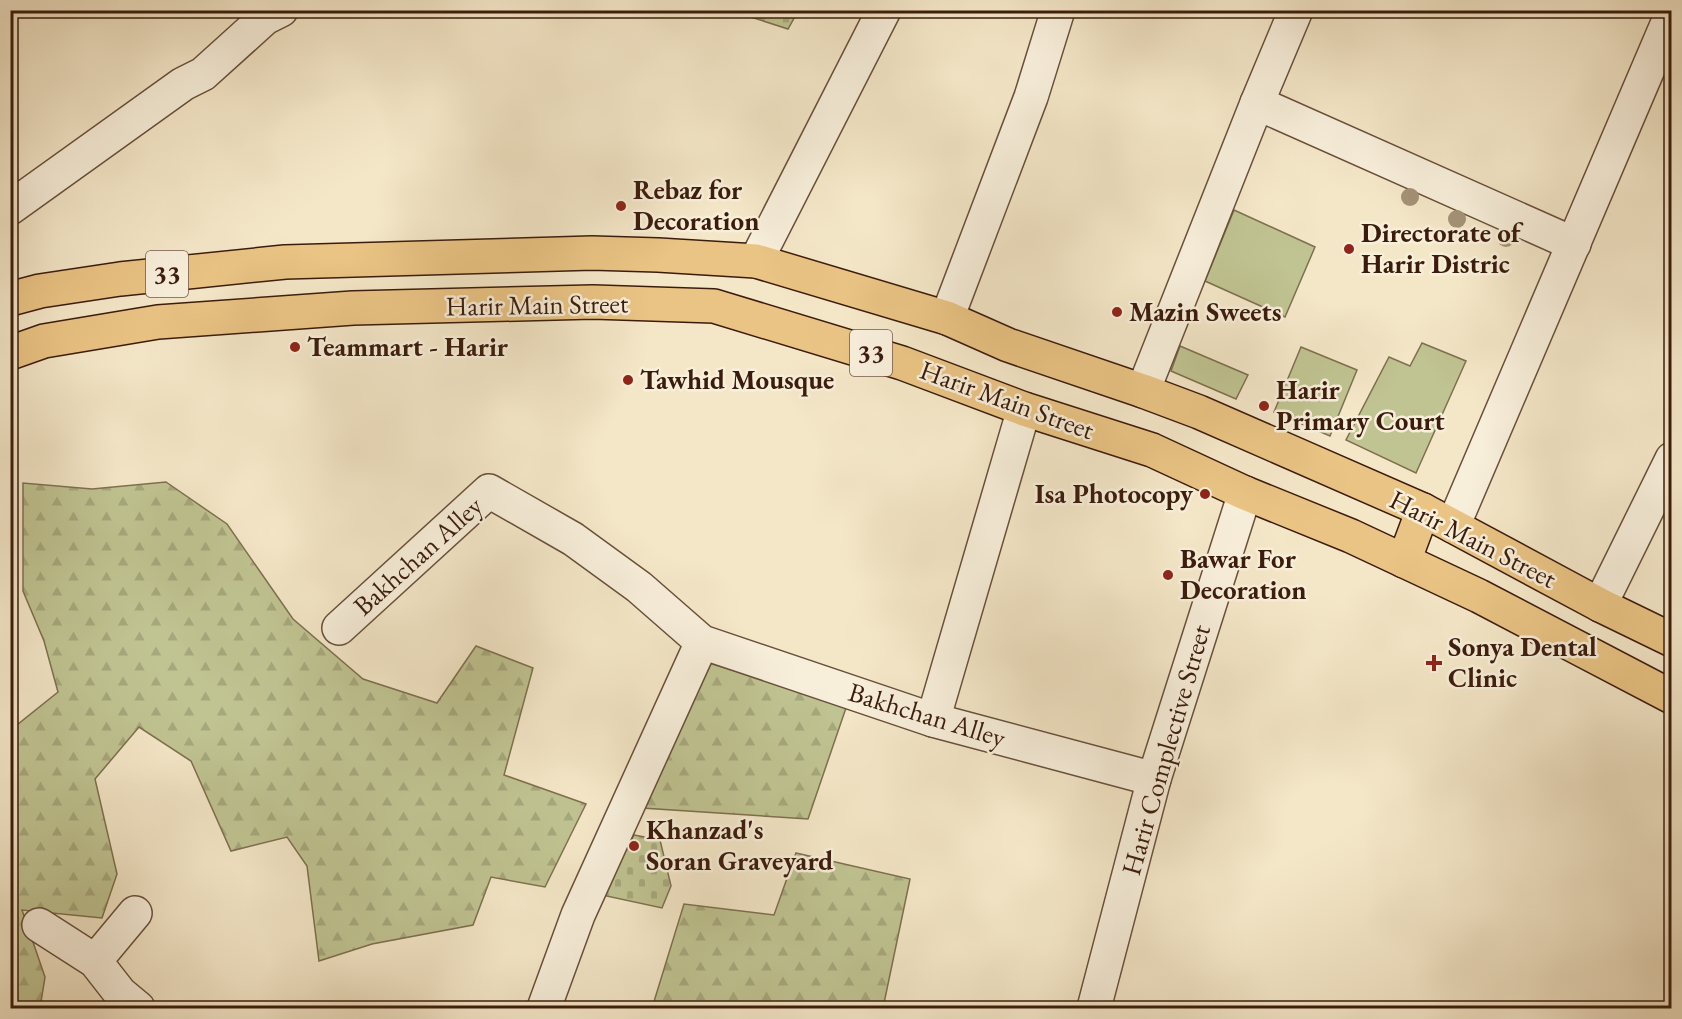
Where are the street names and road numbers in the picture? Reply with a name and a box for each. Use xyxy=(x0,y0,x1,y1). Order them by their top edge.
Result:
road number: 33 xyxy=(146,251,188,297)
street label: Harir Main Street xyxy=(445,285,629,324)
road number: 33 xyxy=(850,330,892,376)
street label: Harir Main Street xyxy=(915,352,1100,447)
street label: Harir Main Street xyxy=(1384,481,1563,596)
street label: Bakhchan Alley xyxy=(346,488,490,623)
street label: Harir Complective Street xyxy=(1113,620,1218,879)
street label: Bakhchan Alley xyxy=(844,674,1010,755)

